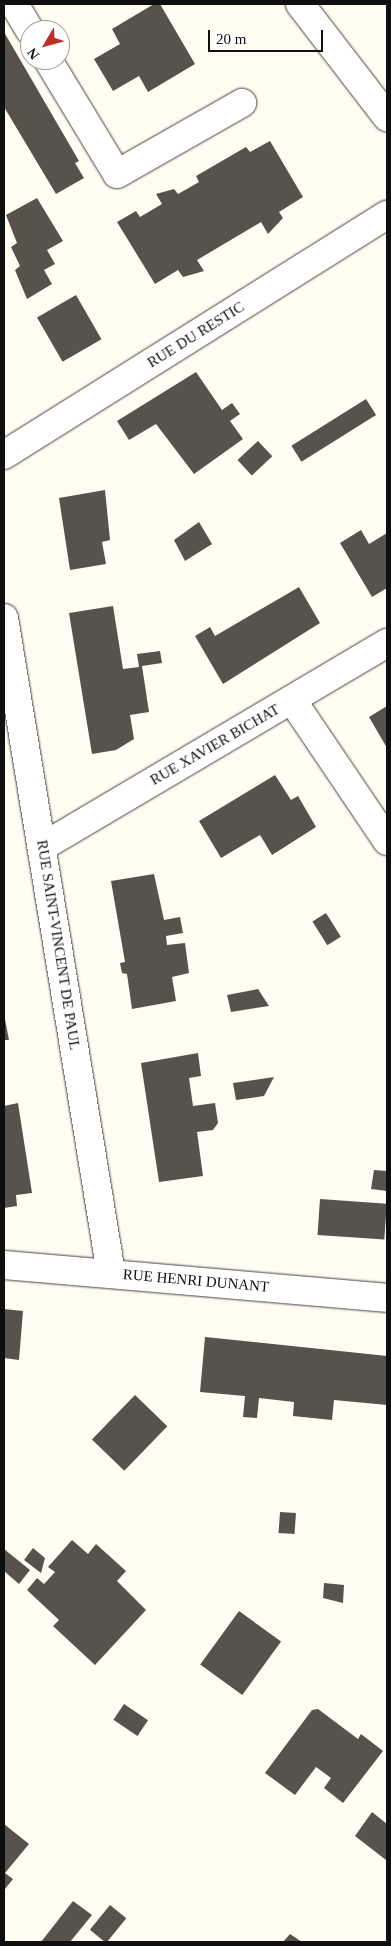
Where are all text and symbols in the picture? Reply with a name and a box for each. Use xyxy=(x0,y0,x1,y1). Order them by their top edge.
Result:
north arrow xyxy=(20,20,70,70)
scale bar xyxy=(211,20,326,52)
text: 20 m xyxy=(216,31,246,47)
text: N xyxy=(24,45,42,62)
street label: RUE DU RESTIC xyxy=(144,298,248,372)
street label: RUE XAVIER BICHAT xyxy=(147,701,283,789)
street label: RUE SAINT-VINCENT DE PAUL xyxy=(32,839,84,1051)
street label: RUE HENRI DUNANT xyxy=(122,1266,270,1296)

